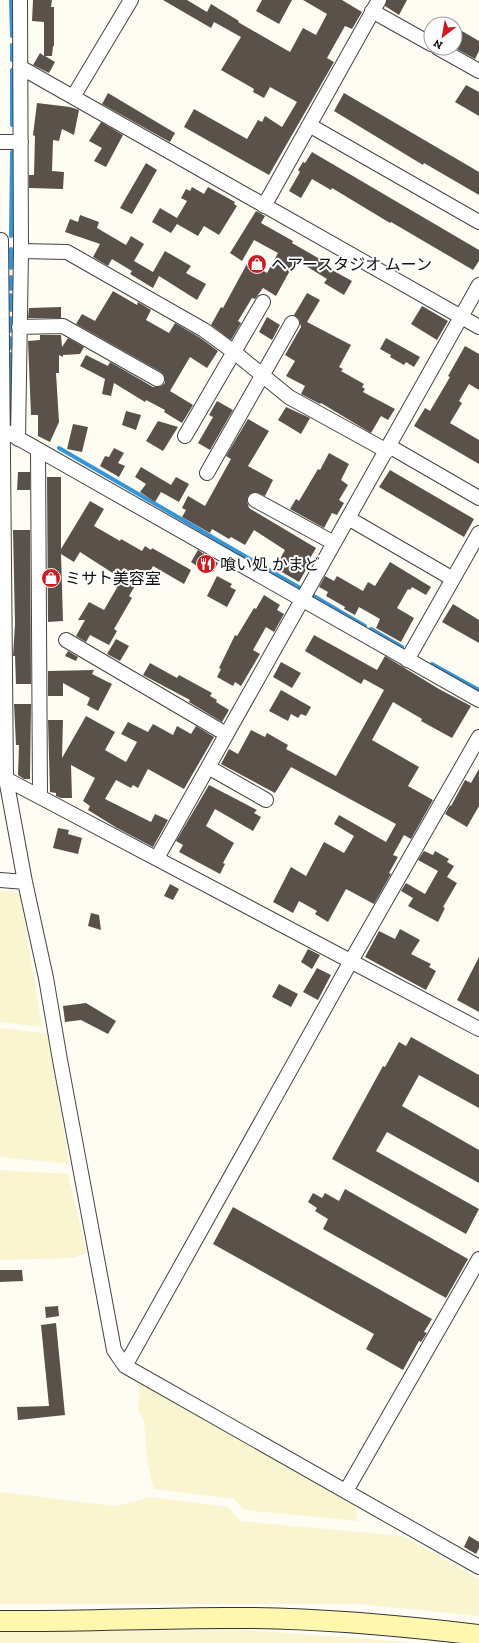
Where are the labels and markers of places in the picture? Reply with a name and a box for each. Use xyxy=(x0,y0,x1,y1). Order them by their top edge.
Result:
shop icon: ヘアースタジオ ムーン xyxy=(246,253,268,275)
place label: ヘアースタジオ ムーン xyxy=(271,255,432,274)
restaurant icon: 喰い処 かまど xyxy=(195,553,217,575)
place label: 喰い処 かまど xyxy=(220,555,320,574)
shop icon: ミサト美容室 xyxy=(40,567,62,589)
place label: ミサト美容室 xyxy=(65,569,161,588)

